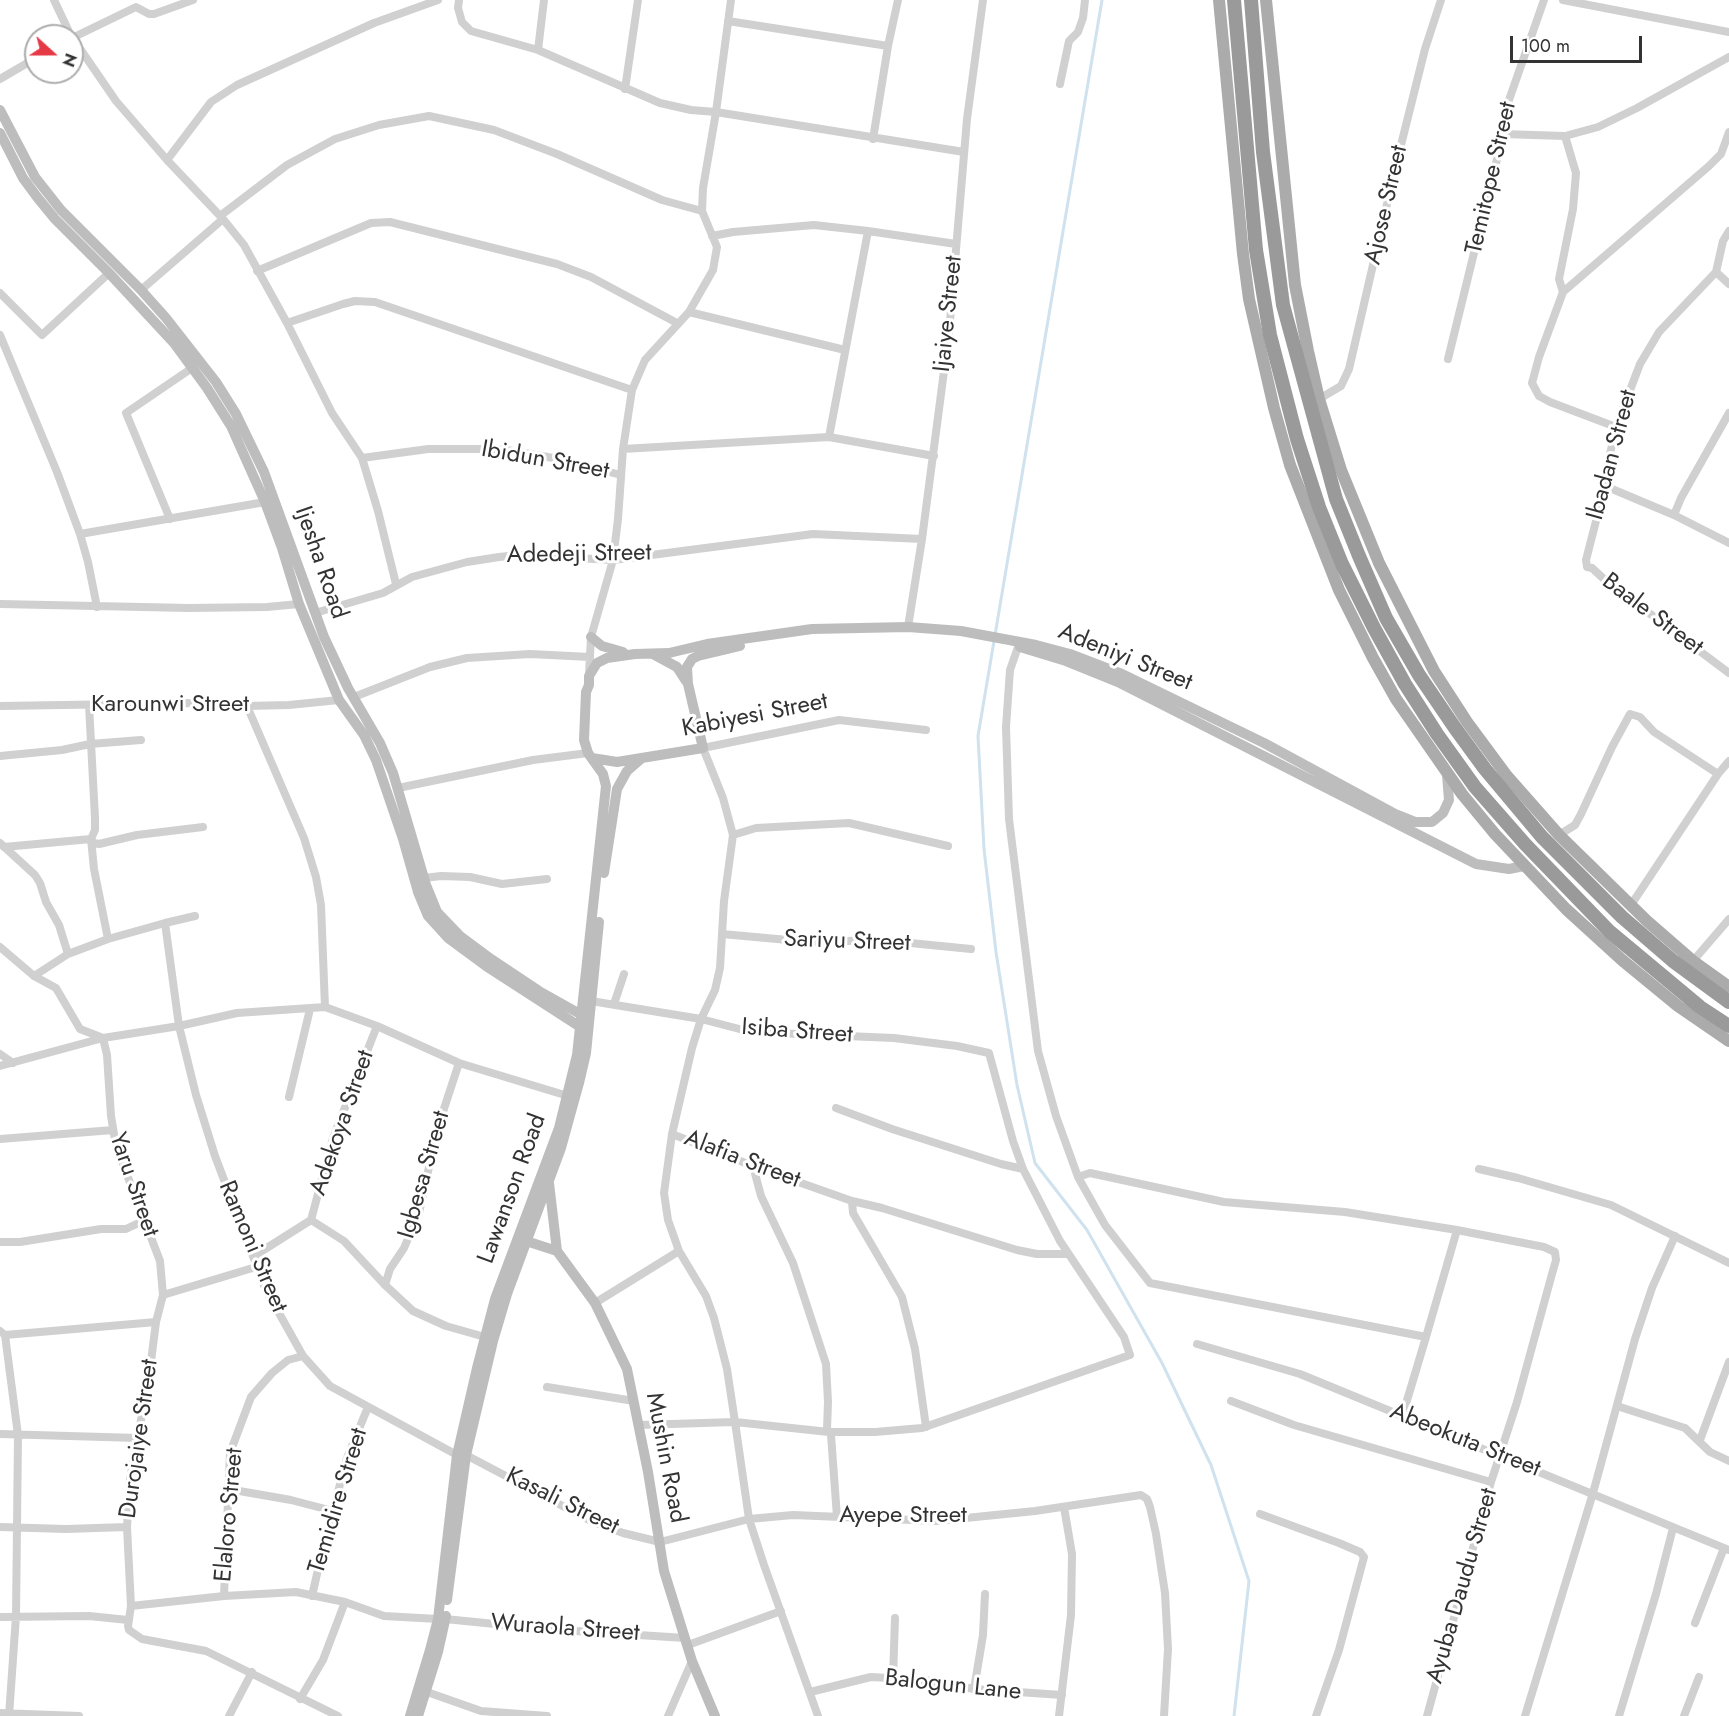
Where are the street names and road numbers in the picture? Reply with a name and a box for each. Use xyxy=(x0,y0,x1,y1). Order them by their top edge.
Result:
street label: Temitope Street xyxy=(1460,99,1524,257)
street label: Ajose Street xyxy=(1359,143,1415,267)
street label: Ijaiye Street xyxy=(929,254,969,374)
street label: Ibadan Street xyxy=(1582,387,1644,523)
street label: Ibidun Street xyxy=(479,436,611,486)
street label: Ijesha Road xyxy=(287,503,353,623)
street label: Adedeji Street xyxy=(506,539,652,571)
street label: Baale Street xyxy=(1596,568,1708,662)
street label: Adeniyi Street xyxy=(1054,618,1196,698)
street label: Kabiyesi Street xyxy=(680,688,830,744)
street label: Karounwi Street xyxy=(91,691,249,719)
street label: Sariyu Street xyxy=(783,925,911,959)
street label: Isiba Street xyxy=(740,1014,854,1050)
street label: Adekoya Street xyxy=(305,1047,381,1199)
street label: Igbesa Street xyxy=(393,1108,457,1242)
street label: Lawanson Road xyxy=(473,1110,553,1268)
street label: Alafia Street xyxy=(680,1125,804,1195)
street label: Yaru Street xyxy=(102,1129,164,1241)
street label: Ramoni Street xyxy=(211,1177,293,1317)
street label: Durojaiye Street xyxy=(115,1357,165,1521)
street label: Mushin Road xyxy=(638,1390,692,1526)
street label: Abeokuta Street xyxy=(1386,1398,1544,1484)
street label: Temidire Street xyxy=(303,1425,375,1577)
street label: Elaloro Street xyxy=(210,1447,250,1583)
street label: Kasali Street xyxy=(501,1462,623,1542)
street label: Ayuba Daudu Street xyxy=(1421,1485,1505,1687)
street label: Ayepe Street xyxy=(839,1502,967,1530)
street label: Wuraola Street xyxy=(490,1609,640,1649)
street label: Balogun Lane xyxy=(883,1665,1023,1707)

